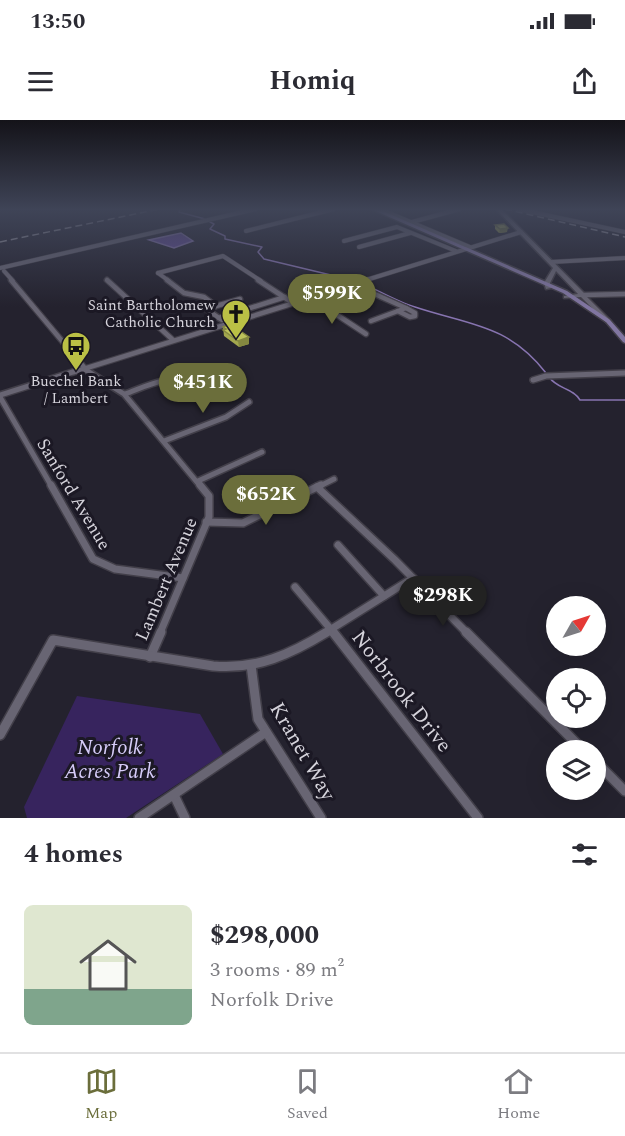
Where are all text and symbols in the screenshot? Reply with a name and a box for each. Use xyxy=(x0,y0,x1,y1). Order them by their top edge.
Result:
text: 13:50 xyxy=(30,5,85,38)
text: Homiq xyxy=(269,60,356,102)
icon: menu xyxy=(24,65,57,98)
icon: share xyxy=(568,65,601,98)
pin: $599K xyxy=(290,274,374,325)
text: $599K xyxy=(302,278,362,308)
place label: Saint Bartholomew Catholic Church xyxy=(88,294,216,334)
church icon: Saint Bartholomew Catholic Church xyxy=(220,298,252,340)
bus stop icon: Buechel Bank / Lambert xyxy=(60,330,92,372)
pin: $451K xyxy=(161,363,245,414)
text: $451K xyxy=(173,367,233,397)
place label: Buechel Bank / Lambert xyxy=(30,370,122,410)
street label: Sanford Avenue xyxy=(30,433,118,555)
pin: $652K xyxy=(224,475,308,526)
text: $652K xyxy=(236,479,296,509)
street label: Lambert Avenue xyxy=(128,513,205,645)
pin: $298K xyxy=(401,576,485,627)
text: $298K xyxy=(413,580,473,610)
north arrow xyxy=(546,596,606,656)
map controls xyxy=(546,596,606,800)
street label: Norbrook Drive xyxy=(343,624,459,760)
button: locate xyxy=(546,668,606,728)
street label: Kranet Way xyxy=(261,696,344,808)
park label: Norfolk Acres Park xyxy=(63,732,156,788)
button: layers xyxy=(546,740,606,800)
text: 4 homes xyxy=(24,834,123,874)
icon: filters xyxy=(568,838,601,871)
text: $298,000 xyxy=(210,915,319,955)
icon: home xyxy=(72,929,144,1001)
text: 3 rooms · 89 m² xyxy=(210,955,344,985)
text: Norfolk Drive xyxy=(210,985,334,1015)
tab: Map xyxy=(85,1065,118,1125)
tab: Saved xyxy=(287,1065,328,1125)
tab: Home xyxy=(497,1065,540,1125)

